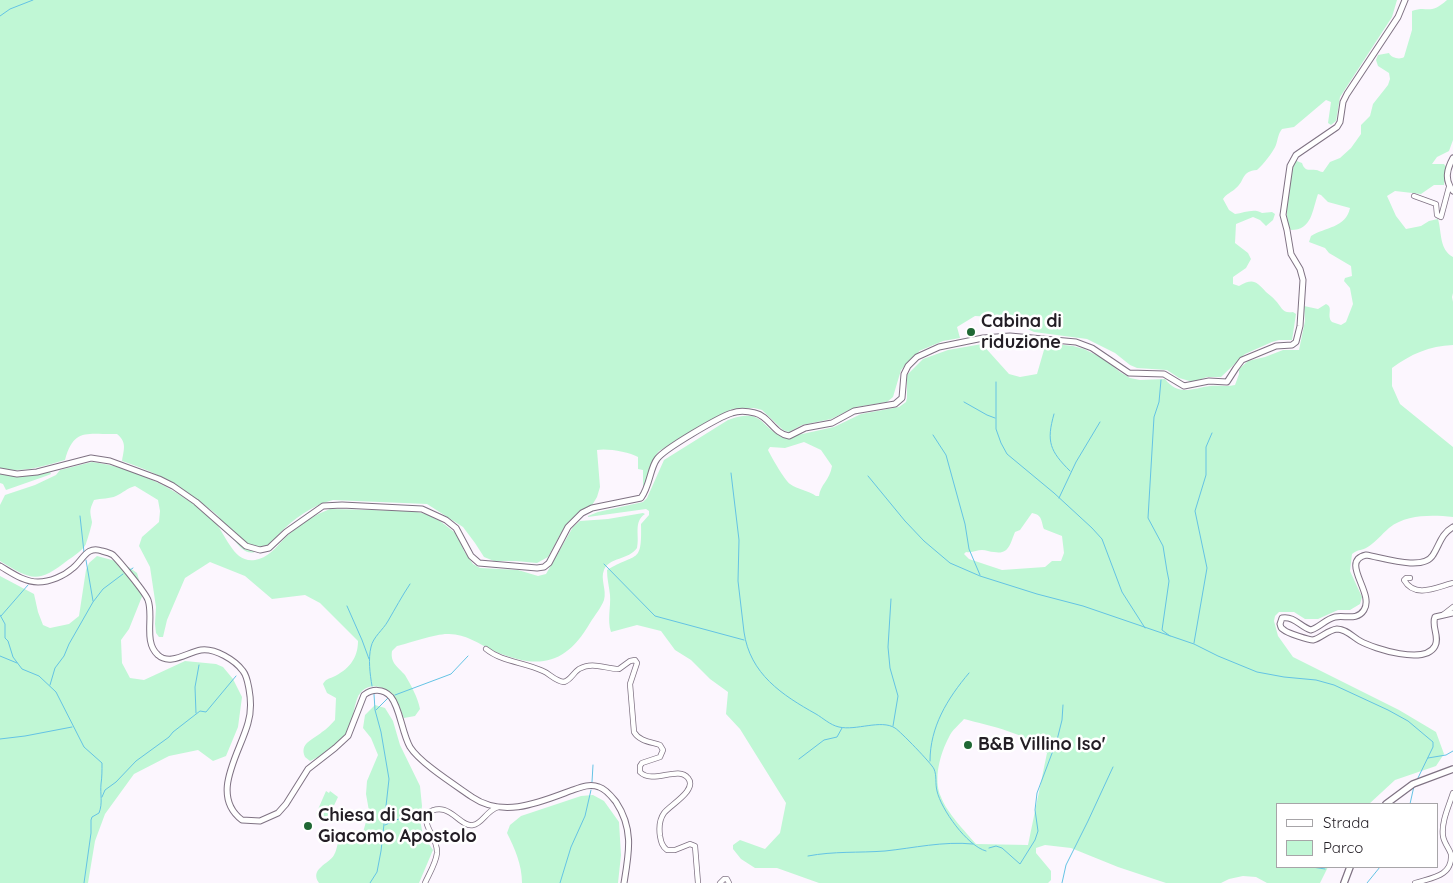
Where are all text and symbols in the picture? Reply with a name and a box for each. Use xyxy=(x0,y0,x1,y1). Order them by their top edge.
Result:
place label: Cabina di riduzione xyxy=(981,311,1062,354)
marker: Cabina di riduzione xyxy=(965,326,977,338)
place label: B&B Villino Iso' xyxy=(978,734,1105,756)
marker: B&B Villino Iso' xyxy=(962,739,974,751)
legend xyxy=(1276,803,1438,868)
place label: Chiesa di San Giacomo Apostolo xyxy=(318,805,477,848)
text: Strada xyxy=(1323,813,1369,832)
marker: Chiesa di San Giacomo Apostolo xyxy=(302,820,314,832)
text: Parco xyxy=(1323,838,1363,857)

